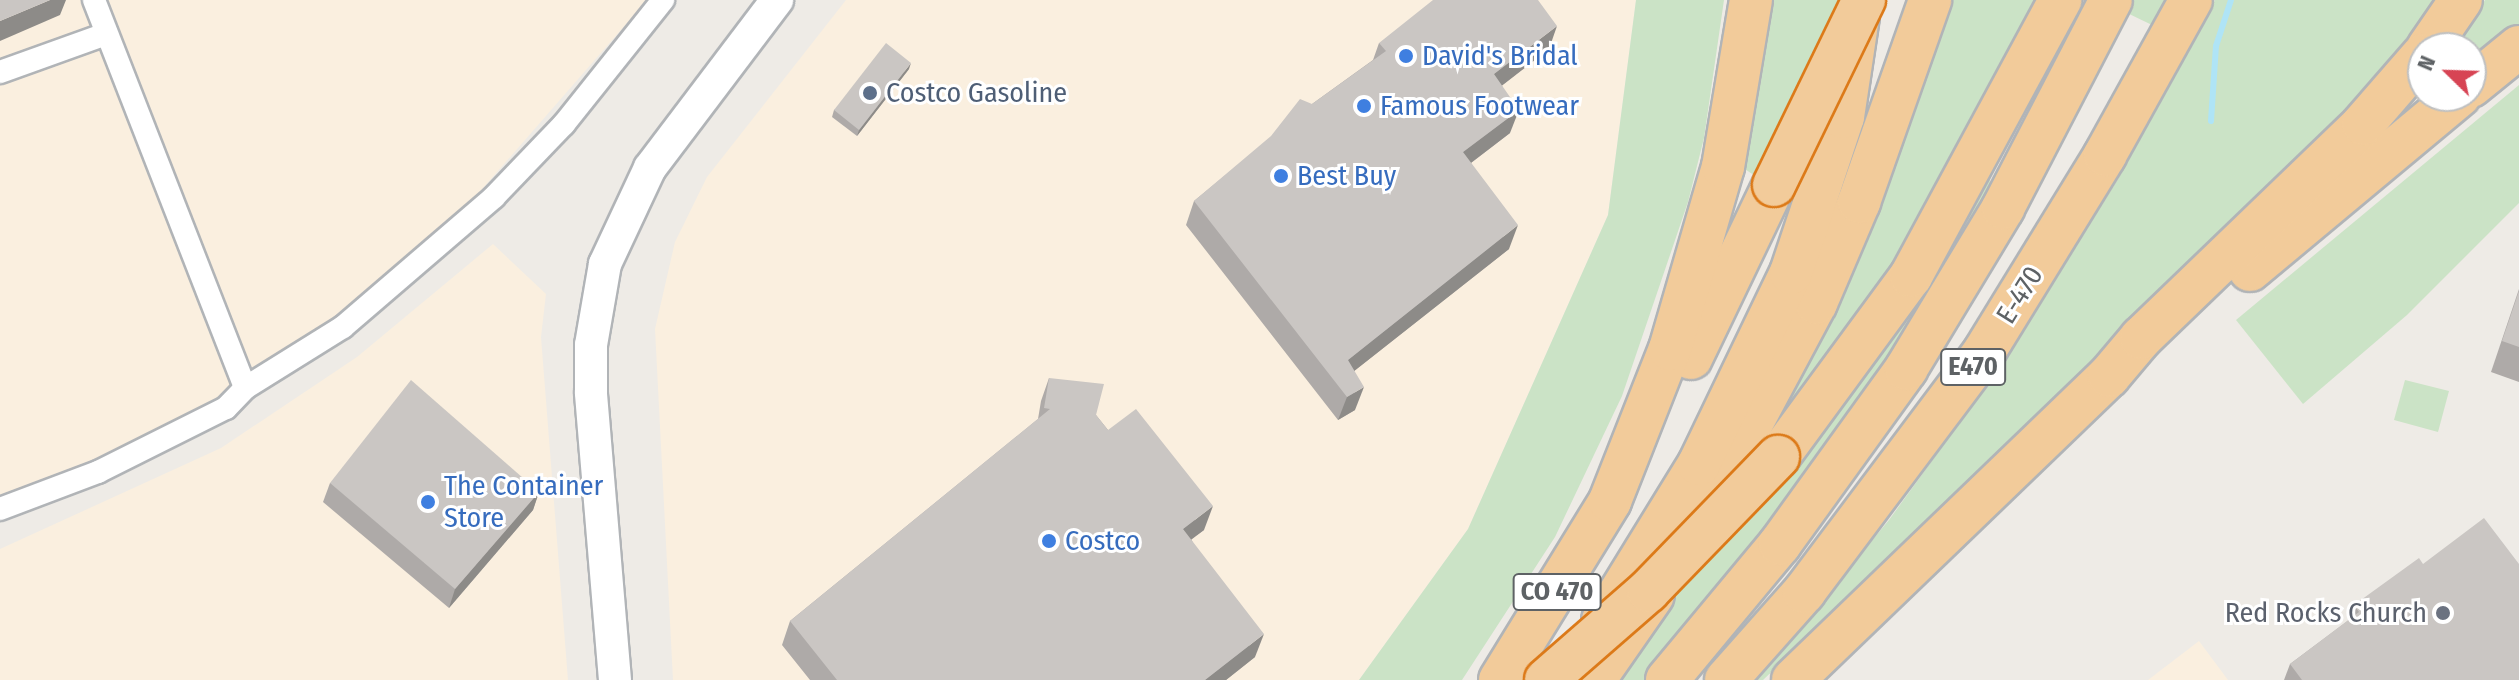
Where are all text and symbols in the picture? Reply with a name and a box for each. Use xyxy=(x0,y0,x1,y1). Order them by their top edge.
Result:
north arrow xyxy=(2407,32,2487,112)
place label: David's Bridal xyxy=(1422,39,1578,73)
marker: David's Bridal xyxy=(1397,47,1415,65)
text: N xyxy=(2411,52,2441,75)
place label: Costco Gasoline xyxy=(886,76,1067,110)
marker: Costco Gasoline xyxy=(861,84,879,102)
place label: Famous Footwear xyxy=(1380,89,1579,123)
marker: Famous Footwear xyxy=(1355,97,1373,115)
place label: Best Buy xyxy=(1297,159,1396,193)
marker: Best Buy xyxy=(1272,167,1290,185)
street label: E-470 xyxy=(1990,260,2050,330)
road number: E470 xyxy=(1939,345,2007,389)
place label: The Container Store xyxy=(444,469,603,535)
marker: The Container Store xyxy=(419,493,437,511)
place label: Costco xyxy=(1065,524,1140,558)
marker: Costco xyxy=(1040,532,1058,550)
road number: CO 470 xyxy=(1511,570,1603,614)
place label: Red Rocks Church xyxy=(2225,596,2427,630)
marker: Red Rocks Church xyxy=(2434,604,2452,622)

